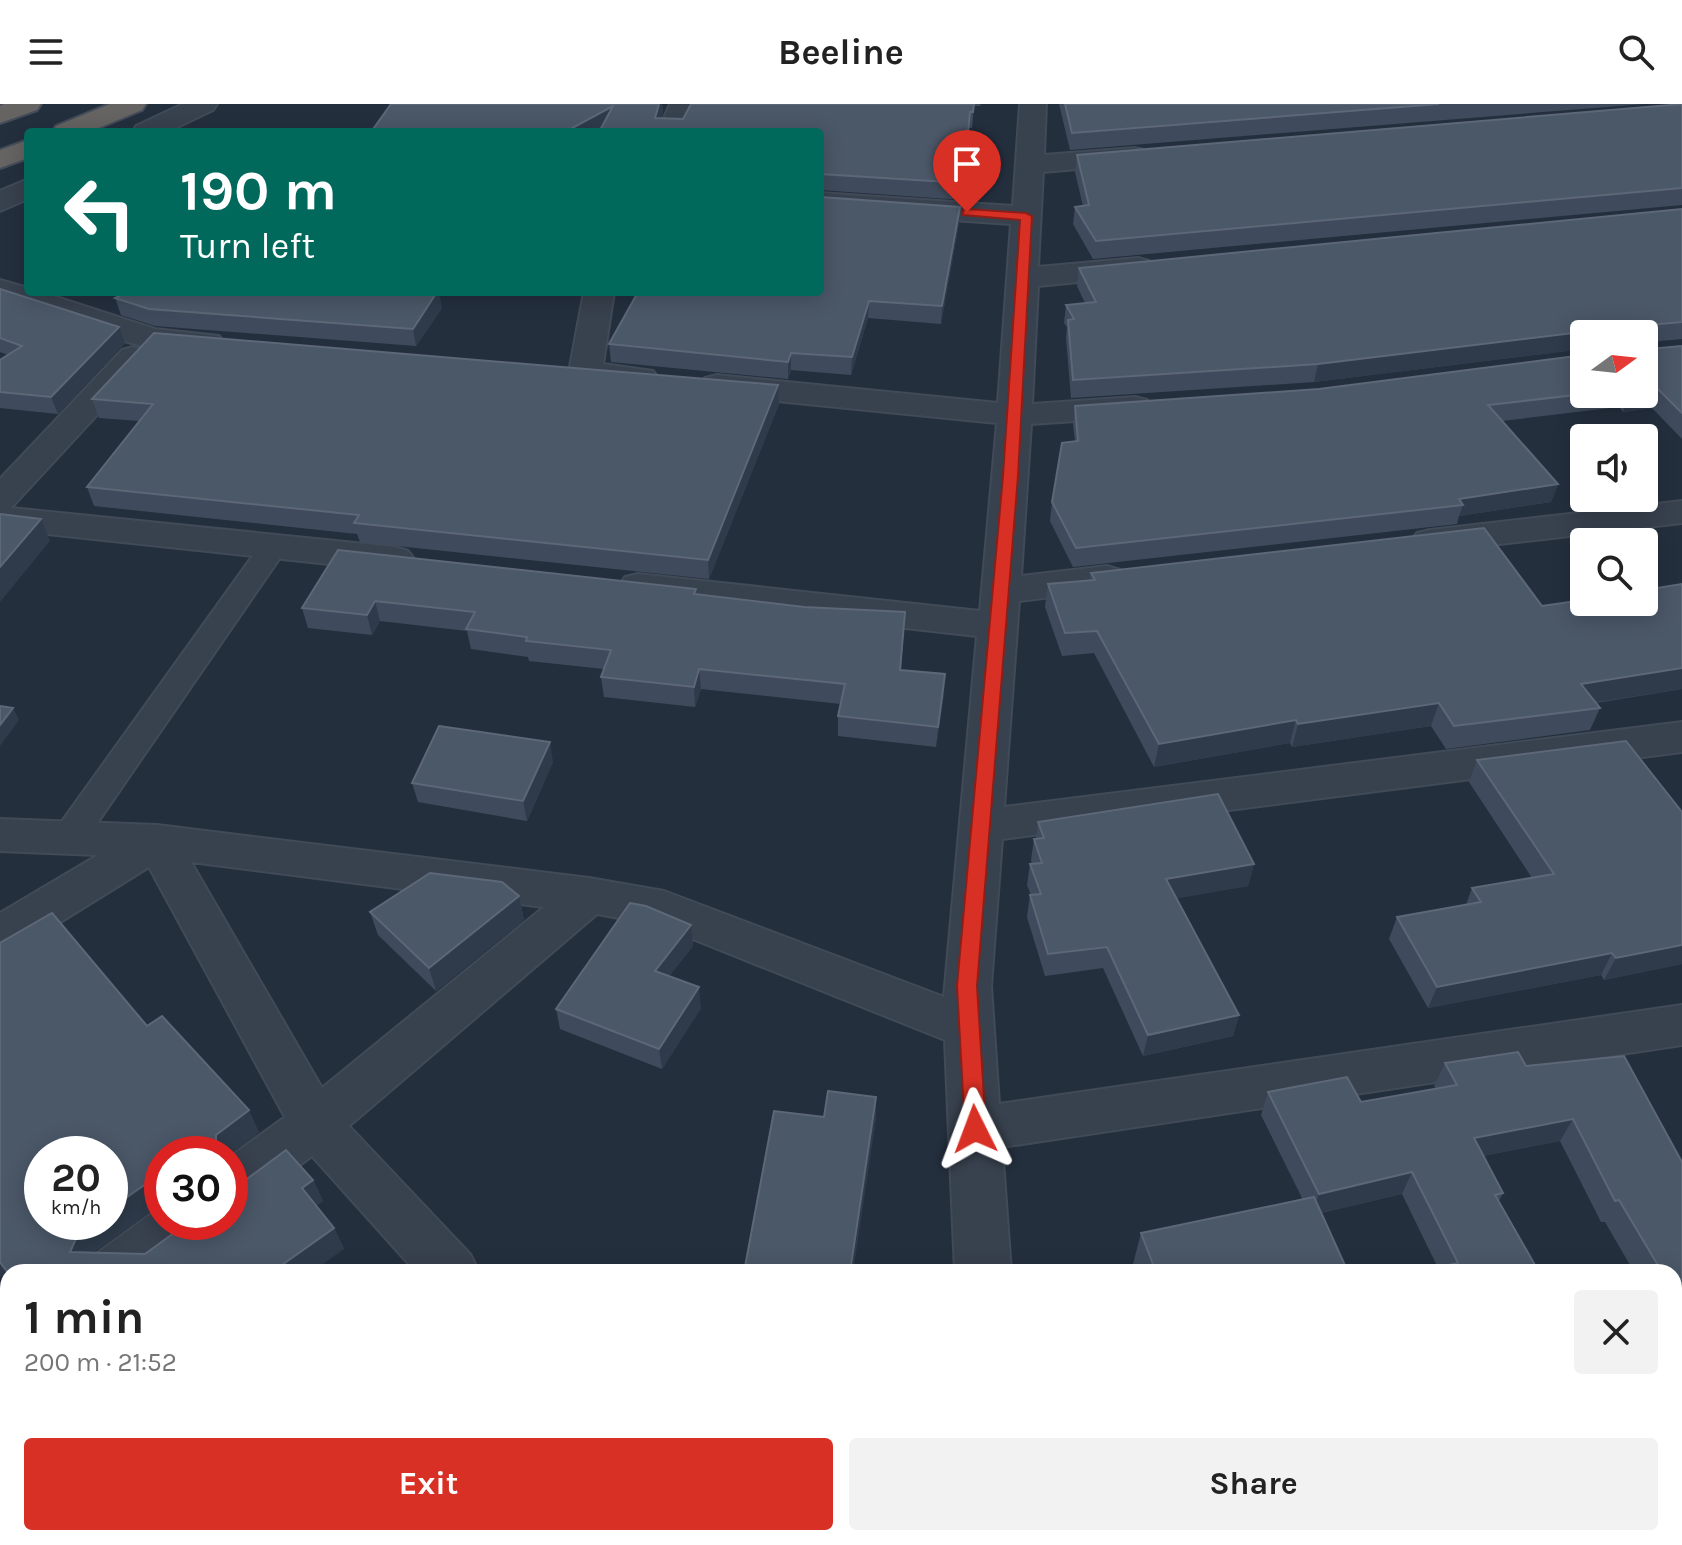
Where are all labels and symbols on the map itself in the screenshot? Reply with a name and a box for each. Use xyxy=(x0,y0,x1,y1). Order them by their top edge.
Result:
pin xyxy=(933,130,1001,212)
north arrow xyxy=(1570,320,1658,408)
position arrow xyxy=(933,1087,1017,1171)
speed limit sign: 30 xyxy=(144,1136,248,1240)

